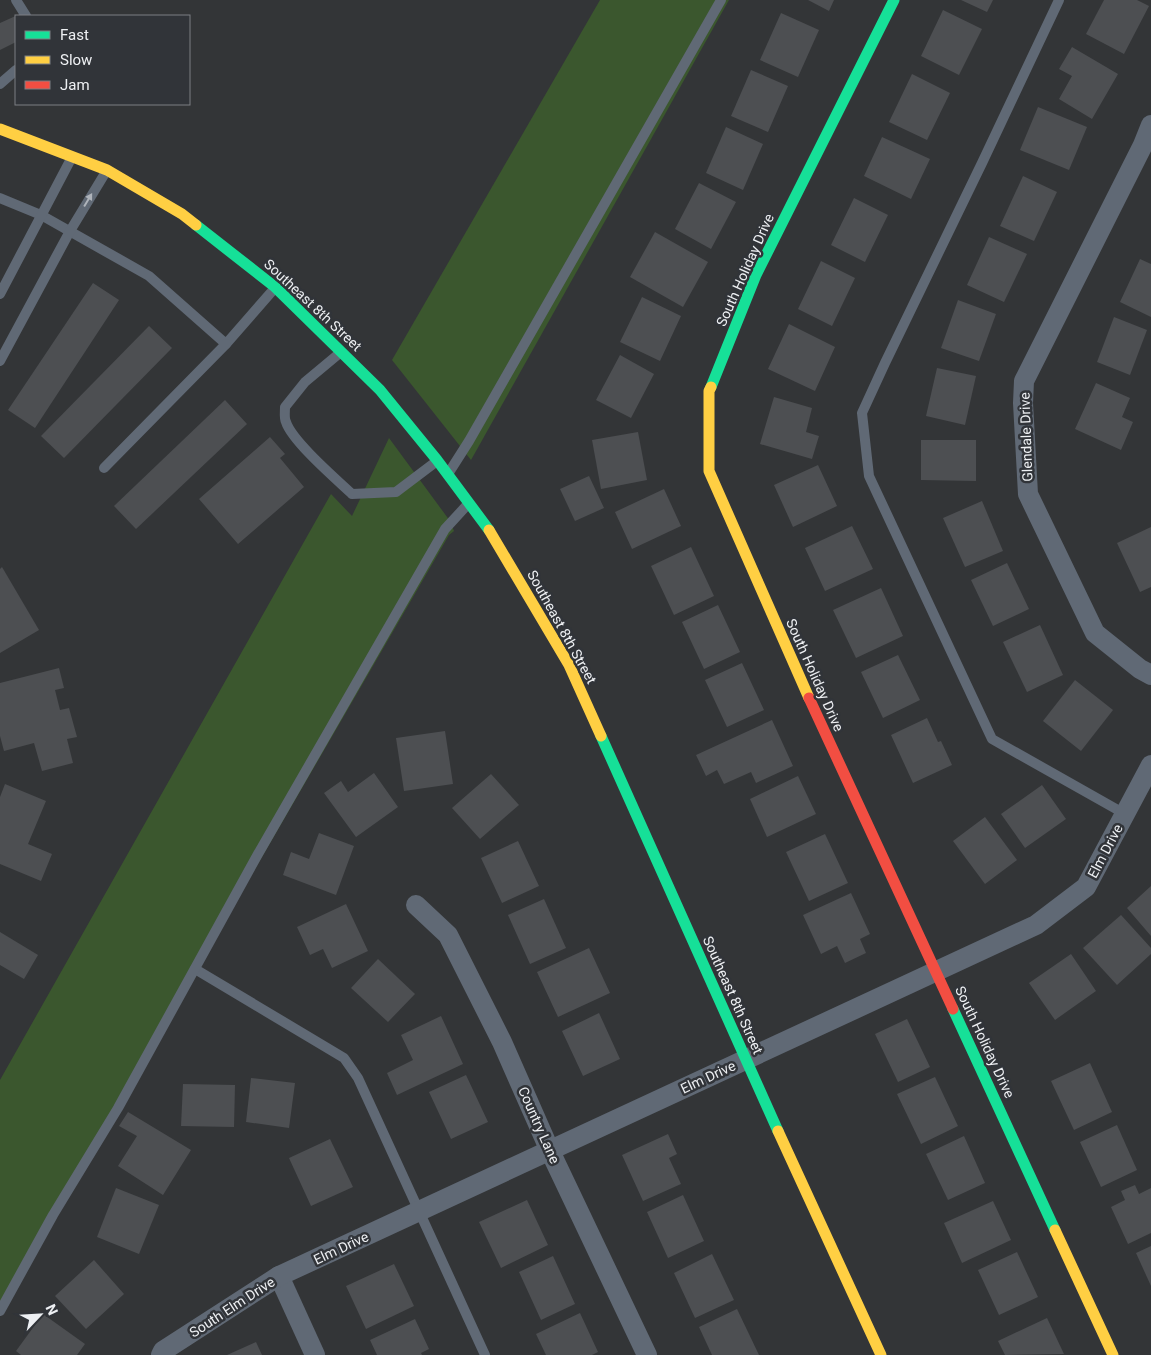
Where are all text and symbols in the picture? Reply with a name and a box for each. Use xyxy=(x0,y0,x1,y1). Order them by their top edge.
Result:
legend xyxy=(15,15,190,105)
text: Fast xyxy=(60,26,89,44)
text: Slow xyxy=(60,51,92,69)
text: Jam xyxy=(60,76,90,94)
one-way arrow xyxy=(84,194,93,207)
street label: South Holiday Drive xyxy=(713,211,777,329)
street label: Southeast 8th Street xyxy=(261,256,365,355)
street label: Glendale Drive xyxy=(1016,392,1036,482)
street label: Southeast 8th Street xyxy=(524,567,600,687)
street label: South Holiday Drive xyxy=(783,616,847,734)
street label: Elm Drive xyxy=(1084,821,1126,881)
street label: Southeast 8th Street xyxy=(700,934,766,1057)
street label: South Holiday Drive xyxy=(952,984,1018,1100)
street label: Elm Drive xyxy=(678,1057,738,1097)
street label: Country Lane xyxy=(515,1084,563,1166)
street label: Elm Drive xyxy=(311,1228,371,1268)
street label: South Elm Drive xyxy=(186,1274,278,1340)
north arrow xyxy=(15,1290,65,1340)
text: N xyxy=(42,1302,61,1317)

